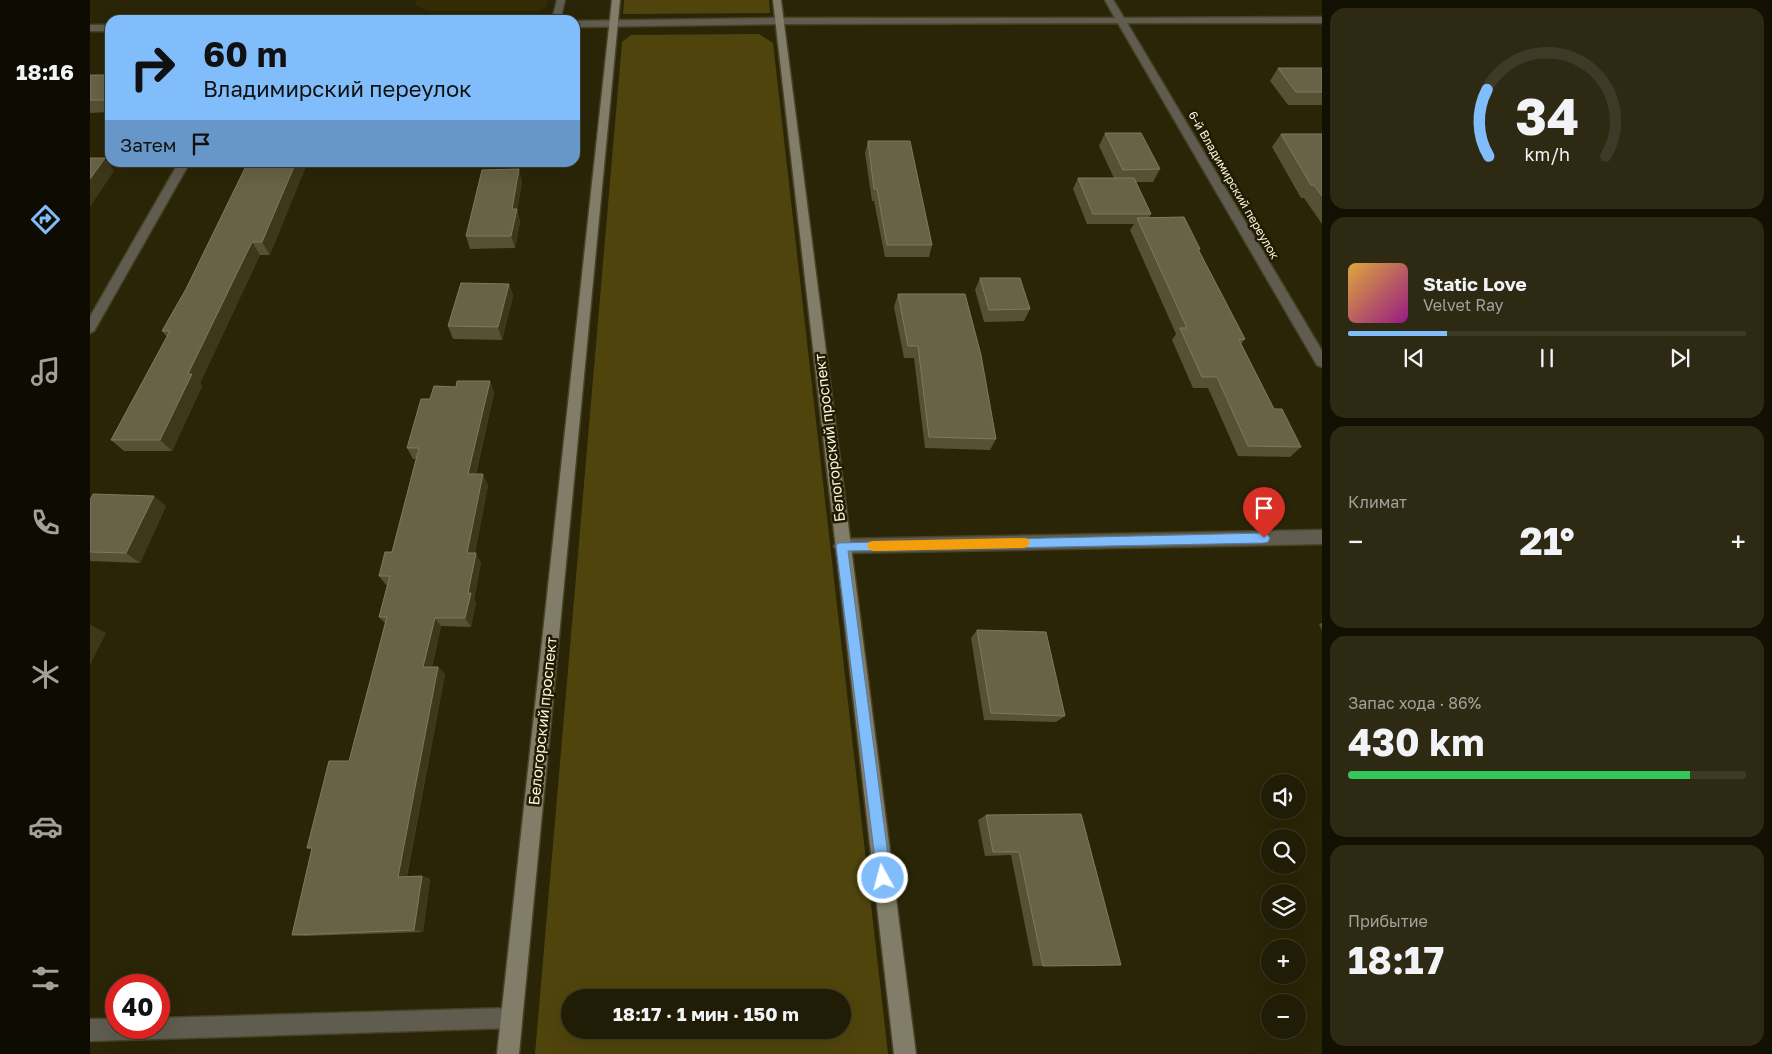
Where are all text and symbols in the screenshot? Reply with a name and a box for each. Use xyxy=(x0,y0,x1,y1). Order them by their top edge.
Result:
text: 60 m xyxy=(203,33,287,75)
icon: right xyxy=(120,35,185,100)
text: 18:16 xyxy=(16,58,74,85)
text: Владимирский переулок xyxy=(203,75,472,102)
text: 34 xyxy=(1515,84,1579,146)
street label: 6-й Владимирский переулок xyxy=(1185,108,1283,262)
icon: arrive xyxy=(187,130,215,158)
text: Затем xyxy=(120,133,177,156)
text: km/h xyxy=(1524,143,1570,165)
icon: directions xyxy=(28,202,63,237)
text: Static Love xyxy=(1423,272,1527,295)
text: Velvet Ray xyxy=(1423,295,1504,315)
icon: previous xyxy=(1400,344,1428,372)
icon: pause xyxy=(1533,344,1561,372)
icon: next xyxy=(1666,344,1694,372)
street label: Белогорский проспект xyxy=(810,352,848,523)
icon: music xyxy=(28,354,63,389)
pin xyxy=(1243,487,1285,538)
text: Климат xyxy=(1348,492,1407,512)
icon: arrive xyxy=(1250,494,1278,522)
icon: phone xyxy=(28,505,63,540)
text: 21° xyxy=(1520,518,1575,563)
text: − xyxy=(1348,525,1363,558)
text: + xyxy=(1731,525,1746,558)
street label: Белогорский проспект xyxy=(524,635,560,806)
icon: climate xyxy=(28,657,63,692)
text: Запас хода · 86% xyxy=(1348,693,1481,713)
text: 430 km xyxy=(1348,719,1484,764)
map controls xyxy=(1261,774,1306,1039)
button: sound xyxy=(1261,774,1306,819)
icon: car xyxy=(28,809,63,844)
button: search xyxy=(1261,829,1306,874)
position arrow xyxy=(856,851,908,903)
button: layers xyxy=(1261,884,1306,929)
text: Прибытие xyxy=(1348,911,1428,931)
text: 18:17 xyxy=(1348,937,1444,982)
button: + xyxy=(1261,939,1306,984)
icon: filters xyxy=(28,961,63,996)
speed limit sign: 40 xyxy=(105,974,170,1039)
button: − xyxy=(1261,994,1306,1039)
text: 18:17 · 1 мин · 150 m xyxy=(613,1002,799,1025)

